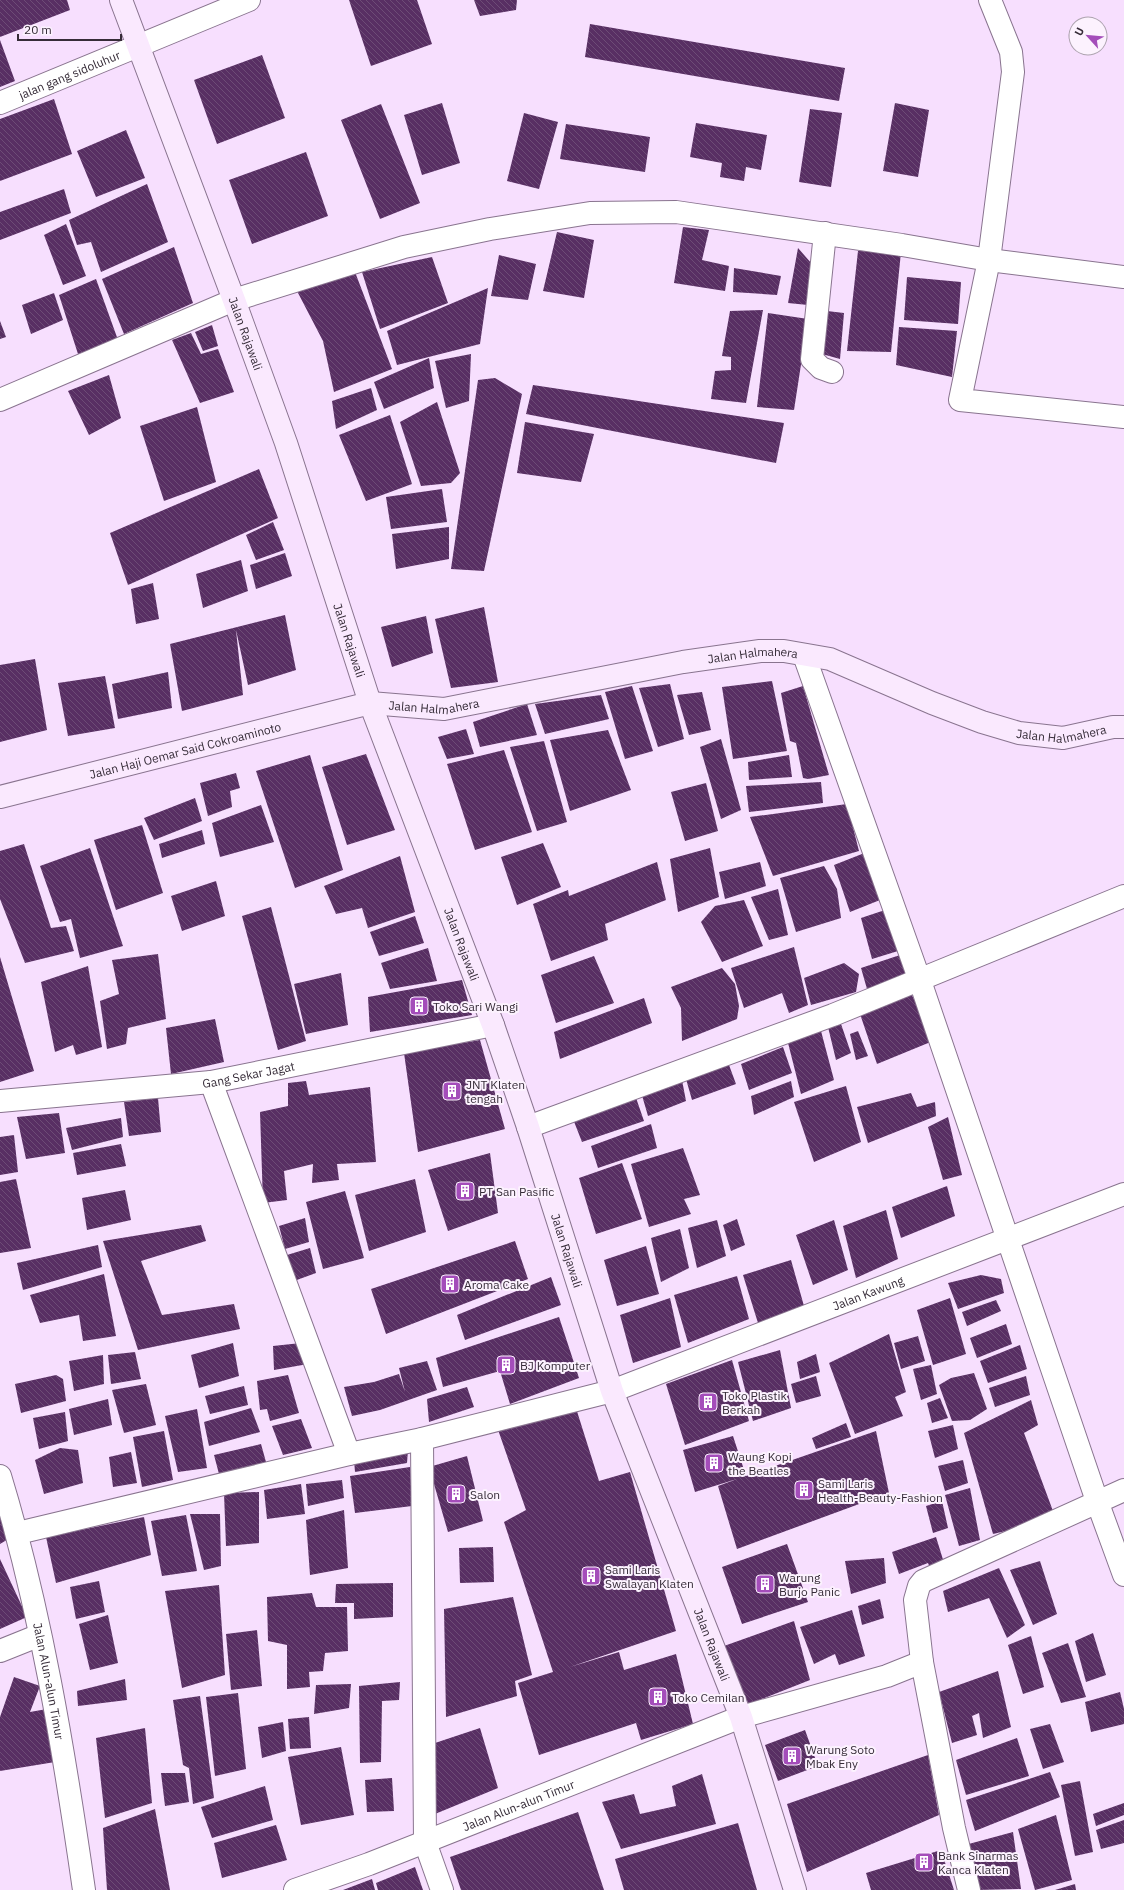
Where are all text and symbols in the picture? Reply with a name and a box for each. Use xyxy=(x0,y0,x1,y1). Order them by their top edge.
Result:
scale bar xyxy=(18,16,121,42)
north arrow xyxy=(1068,16,1108,56)
text: 20 m xyxy=(24,22,52,37)
text: U xyxy=(1071,25,1087,38)
street label: jalan gang sidoluhur xyxy=(16,46,123,102)
street label: Jalan Rajawali xyxy=(226,294,266,372)
street label: Jalan Rajawali xyxy=(331,601,369,679)
street label: Jalan Halmahera xyxy=(707,643,800,666)
street label: Jalan Halmahera xyxy=(388,695,481,717)
street label: Jalan Haji Oemar Said Cokroaminoto xyxy=(88,718,283,782)
street label: Jalan Halmahera xyxy=(1015,721,1108,745)
street label: Jalan Rajawali xyxy=(441,905,483,983)
building icon: Toko Sari Wangi xyxy=(408,995,430,1017)
place label: Toko Sari Wangi xyxy=(433,999,518,1014)
street label: Gang Sekar Jagat xyxy=(202,1058,296,1090)
place label: JNT Klaten tengah xyxy=(466,1077,525,1106)
building icon: JNT Klaten tengah xyxy=(441,1080,463,1102)
building icon: PT San Pasific xyxy=(454,1180,476,1202)
place label: PT San Pasific xyxy=(479,1184,554,1199)
street label: Jalan Rajawali xyxy=(548,1211,586,1289)
street label: Jalan Kawung xyxy=(830,1272,906,1313)
building icon: Aroma Cake xyxy=(439,1273,461,1295)
place label: Aroma Cake xyxy=(464,1277,529,1292)
building icon: BJ Komputer xyxy=(495,1354,517,1376)
place label: BJ Komputer xyxy=(520,1358,591,1373)
place label: Toko Plastik Berkah xyxy=(722,1388,787,1417)
building icon: Toko Plastik Berkah xyxy=(697,1391,719,1413)
place label: Waung Kopi the Beatles xyxy=(728,1449,792,1478)
building icon: Waung Kopi the Beatles xyxy=(703,1452,725,1474)
place label: Sami Laris Health-Beauty-Fashion xyxy=(818,1476,943,1505)
building icon: Sami Laris Health-Beauty-Fashion xyxy=(793,1479,815,1501)
building icon: Salon xyxy=(445,1483,467,1505)
place label: Salon xyxy=(470,1487,500,1502)
place label: Sami Laris Swalayan Klaten xyxy=(605,1562,694,1591)
building icon: Sami Laris Swalayan Klaten xyxy=(580,1565,602,1587)
place label: Warung Burjo Panic xyxy=(779,1570,840,1599)
building icon: Warung Burjo Panic xyxy=(754,1573,776,1595)
street label: Jalan Rajawali xyxy=(691,1606,733,1683)
street label: Jalan Alun-alun Timur xyxy=(30,1621,68,1741)
building icon: Toko Cemilan xyxy=(647,1686,669,1708)
place label: Toko Cemilan xyxy=(672,1690,744,1705)
place label: Warung Soto Mbak Eny xyxy=(806,1742,875,1771)
building icon: Warung Soto Mbak Eny xyxy=(781,1745,803,1767)
street label: Jalan Alun-alun Timur xyxy=(460,1776,577,1834)
place label: Bank Sinarmas Kanca Klaten xyxy=(938,1848,1019,1877)
building icon: Bank Sinarmas Kanca Klaten xyxy=(913,1851,935,1873)

